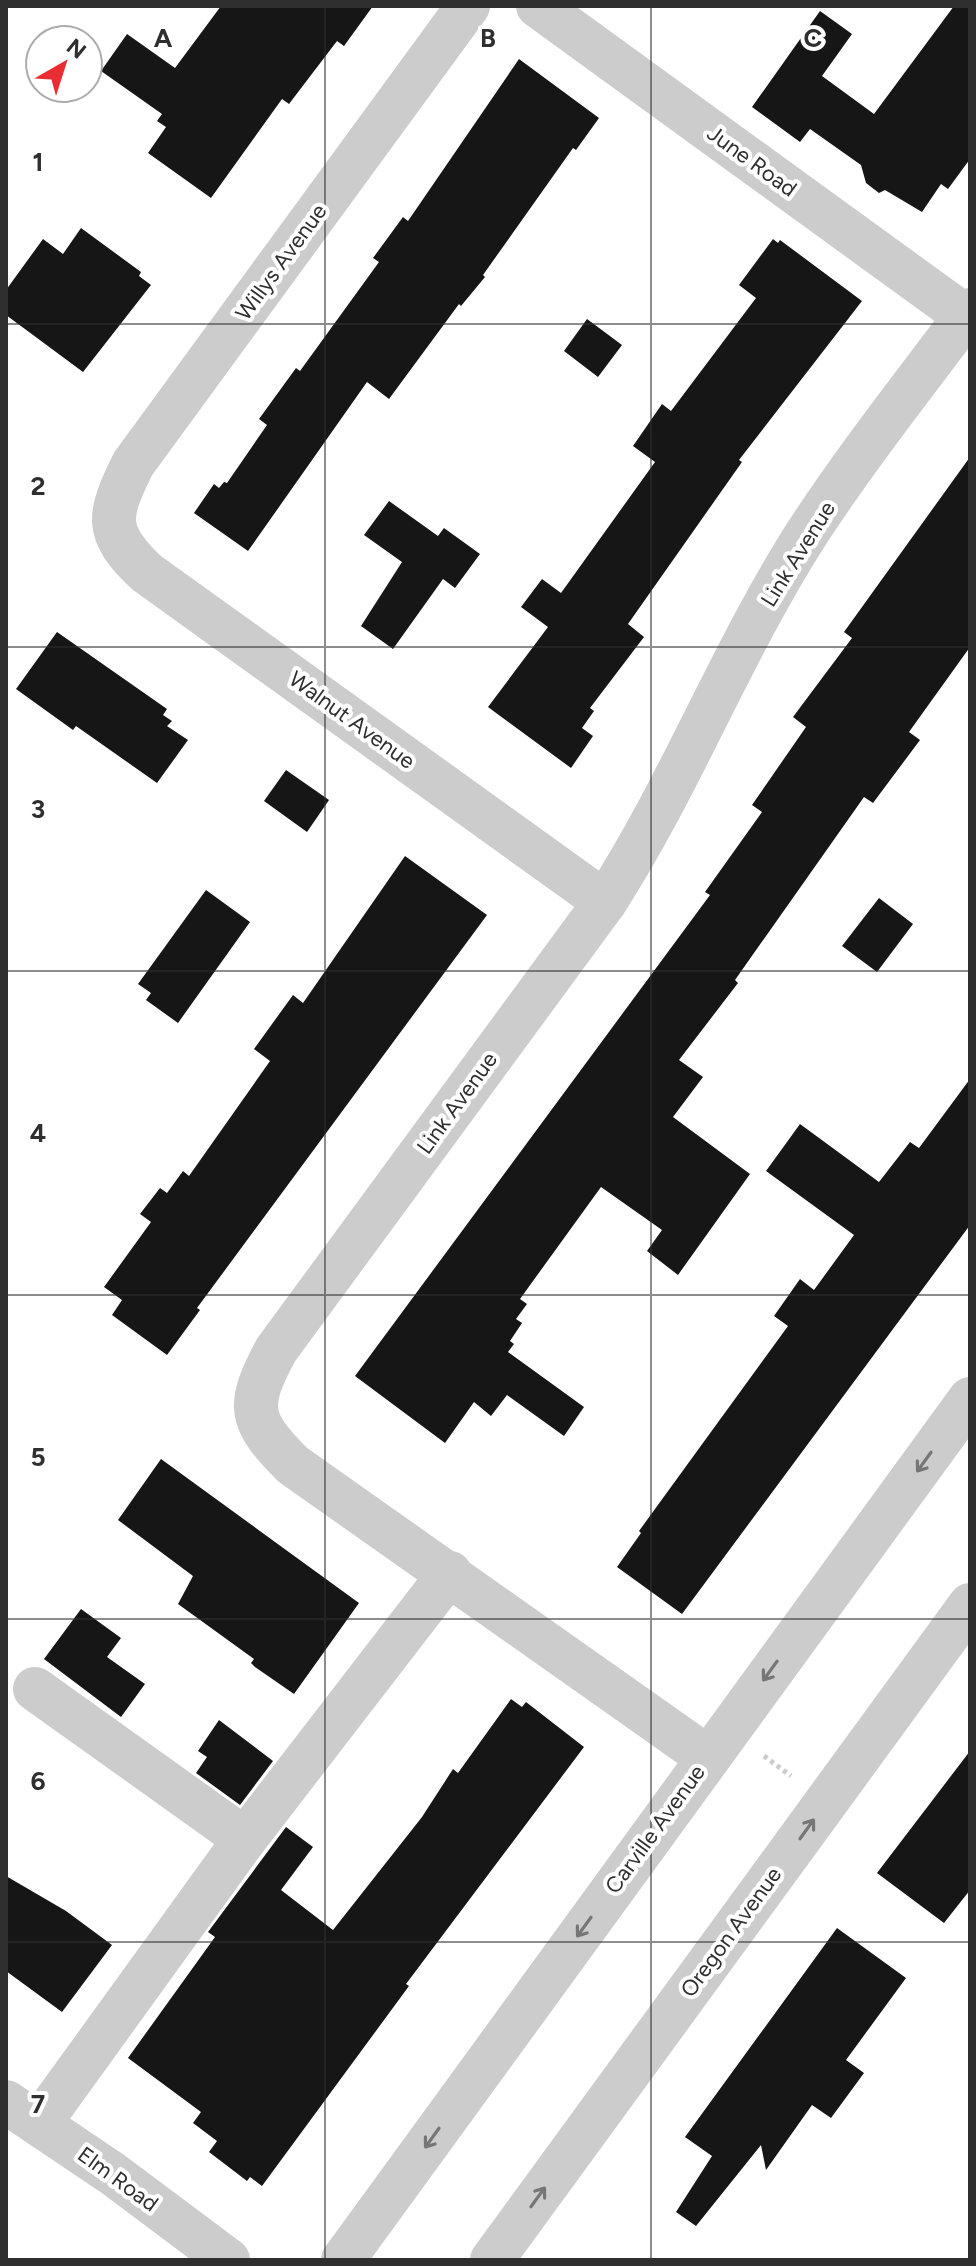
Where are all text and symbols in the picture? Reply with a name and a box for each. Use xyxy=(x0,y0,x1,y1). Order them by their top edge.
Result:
text: A xyxy=(154,22,173,54)
text: B xyxy=(480,22,496,54)
text: C xyxy=(804,22,823,54)
north arrow xyxy=(24,24,104,104)
text: N xyxy=(61,33,91,65)
street label: June Road xyxy=(702,120,802,202)
text: 1 xyxy=(33,146,43,178)
street label: Willys Avenue xyxy=(230,198,332,326)
text: 2 xyxy=(30,470,46,502)
street label: Link Avenue xyxy=(755,496,841,612)
street label: Walnut Avenue xyxy=(284,665,420,775)
text: 3 xyxy=(31,793,45,825)
street label: Link Avenue xyxy=(411,1047,503,1159)
text: 4 xyxy=(30,1117,46,1149)
text: 5 xyxy=(30,1441,46,1473)
one-way arrow xyxy=(916,1451,933,1472)
one-way arrow xyxy=(762,1660,778,1682)
street label: Carville Avenue xyxy=(599,1759,711,1899)
text: 6 xyxy=(30,1765,46,1797)
one-way arrow xyxy=(798,1818,815,1840)
street label: Oregon Avenue xyxy=(675,1862,787,2002)
one-way arrow xyxy=(576,1916,593,1937)
text: 7 xyxy=(31,2088,45,2120)
one-way arrow xyxy=(423,2126,440,2148)
street label: Elm Road xyxy=(73,2141,163,2217)
one-way arrow xyxy=(529,2187,546,2208)

